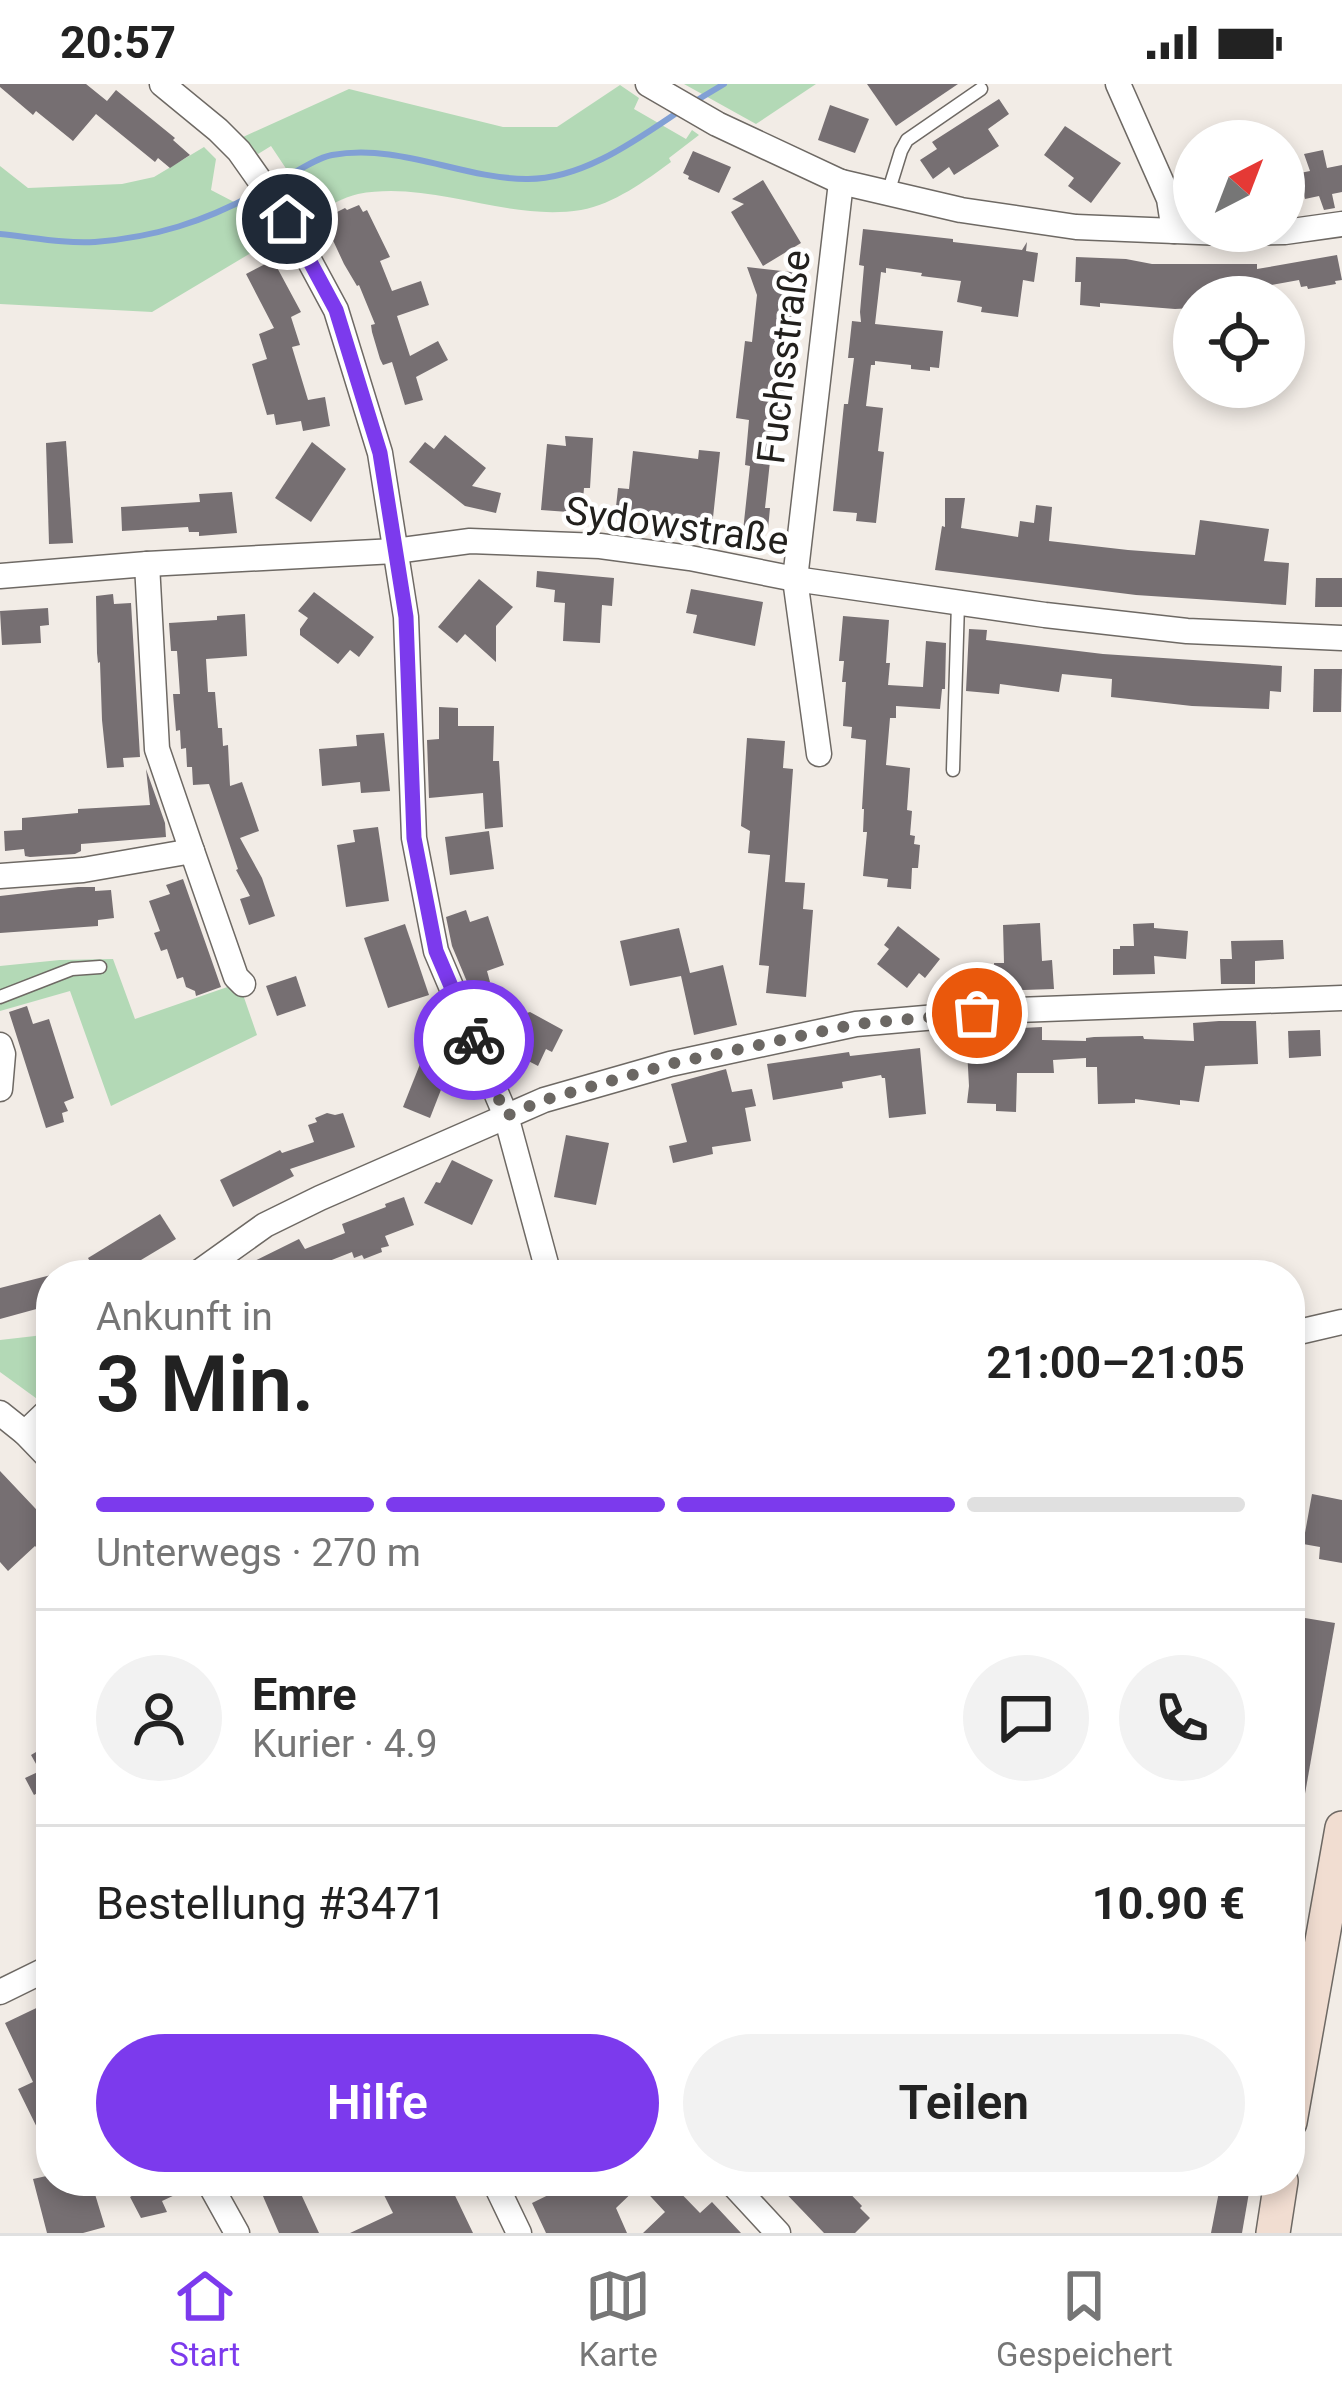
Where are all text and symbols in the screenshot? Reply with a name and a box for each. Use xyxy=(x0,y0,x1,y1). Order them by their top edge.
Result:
text: 20:57 xyxy=(60,16,176,69)
north arrow xyxy=(1173,120,1305,252)
map controls xyxy=(1173,120,1305,408)
pin xyxy=(236,168,338,270)
icon: home xyxy=(254,186,320,252)
street label: Fuchsstraße xyxy=(748,247,820,467)
button: locate xyxy=(1173,276,1305,408)
street label: Sydowstraße xyxy=(562,488,792,564)
pin xyxy=(926,962,1028,1064)
courier xyxy=(414,980,534,1100)
icon: bag xyxy=(944,980,1010,1046)
icon: bike xyxy=(441,1007,507,1073)
text: Ankunft in xyxy=(96,1294,273,1340)
text: 21:00–21:05 xyxy=(986,1336,1245,1389)
text: 3 Min. xyxy=(96,1339,314,1430)
text: Unterwegs · 270 m xyxy=(96,1530,421,1576)
button: person xyxy=(96,1655,222,1781)
button: chat xyxy=(963,1655,1089,1781)
button: phone xyxy=(1119,1655,1245,1781)
text: Emre xyxy=(252,1668,357,1721)
text: Kurier · 4.9 xyxy=(252,1721,438,1767)
text: Bestellung #3471 xyxy=(96,1877,447,1930)
text: 10.90 € xyxy=(1092,1877,1245,1930)
button: Hilfe xyxy=(96,2034,659,2172)
button: Teilen xyxy=(683,2034,1245,2172)
tab: Start xyxy=(169,2263,240,2374)
tab: Karte xyxy=(579,2263,658,2374)
tab: Gespeichert xyxy=(996,2263,1173,2374)

